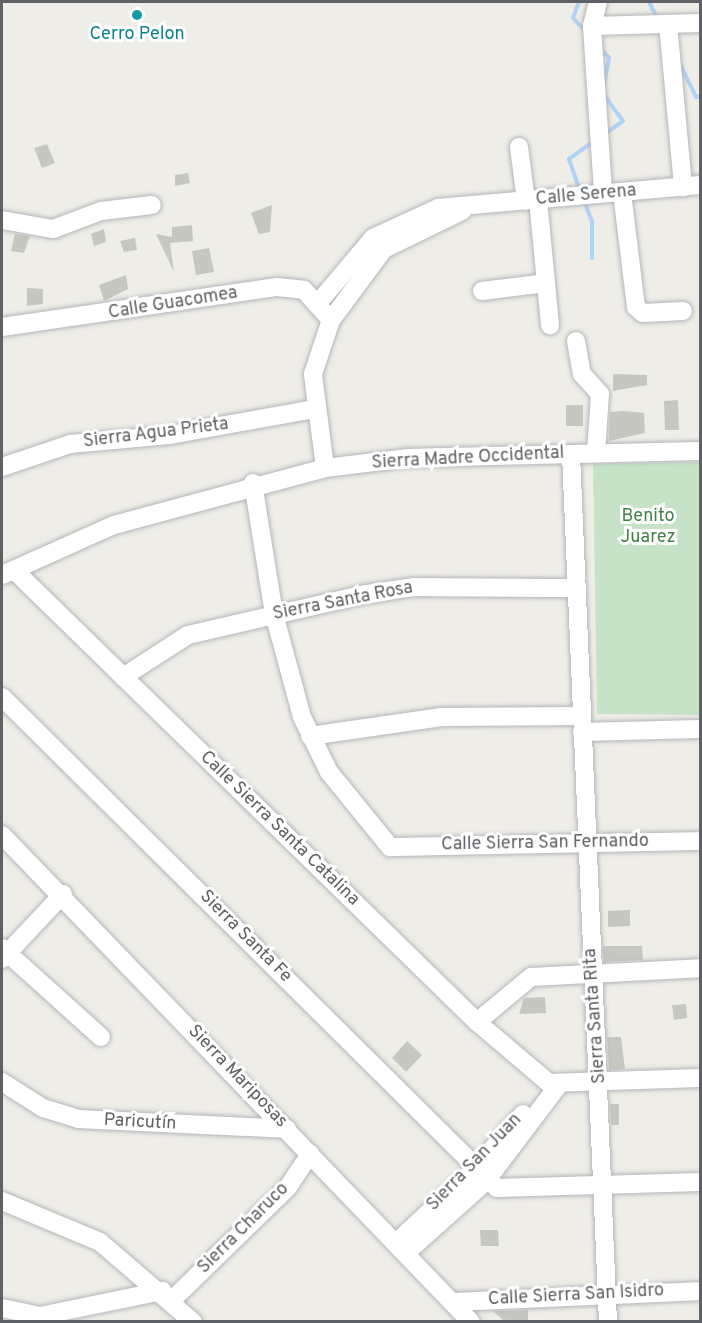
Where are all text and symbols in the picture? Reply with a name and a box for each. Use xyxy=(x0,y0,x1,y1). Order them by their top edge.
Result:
marker: Cerro Pelon xyxy=(130,8,144,22)
place label: Cerro Pelon xyxy=(89,24,185,46)
street label: Calle Serena xyxy=(535,181,637,211)
street label: Calle Guacomea xyxy=(107,283,239,325)
street label: Sierra Agua Prieta xyxy=(82,414,230,454)
street label: Sierra Madre Occidental xyxy=(371,443,565,475)
park label: Benito Juarez xyxy=(621,507,675,550)
street label: Sierra Santa Rosa xyxy=(271,578,415,626)
street label: Calle Sierra Santa Catalina xyxy=(195,747,363,911)
street label: Calle Sierra San Fernando xyxy=(441,831,649,857)
street label: Sierra Santa Fe xyxy=(194,886,296,988)
street label: Sierra Santa Rita xyxy=(580,948,612,1084)
street label: Sierra Mariposas xyxy=(183,1021,291,1133)
street label: Paricutín xyxy=(103,1110,177,1136)
street label: Sierra San Juan xyxy=(423,1110,527,1216)
street label: Sierra Charuco xyxy=(194,1179,294,1279)
street label: Calle Sierra San Isidro xyxy=(487,1281,665,1311)

